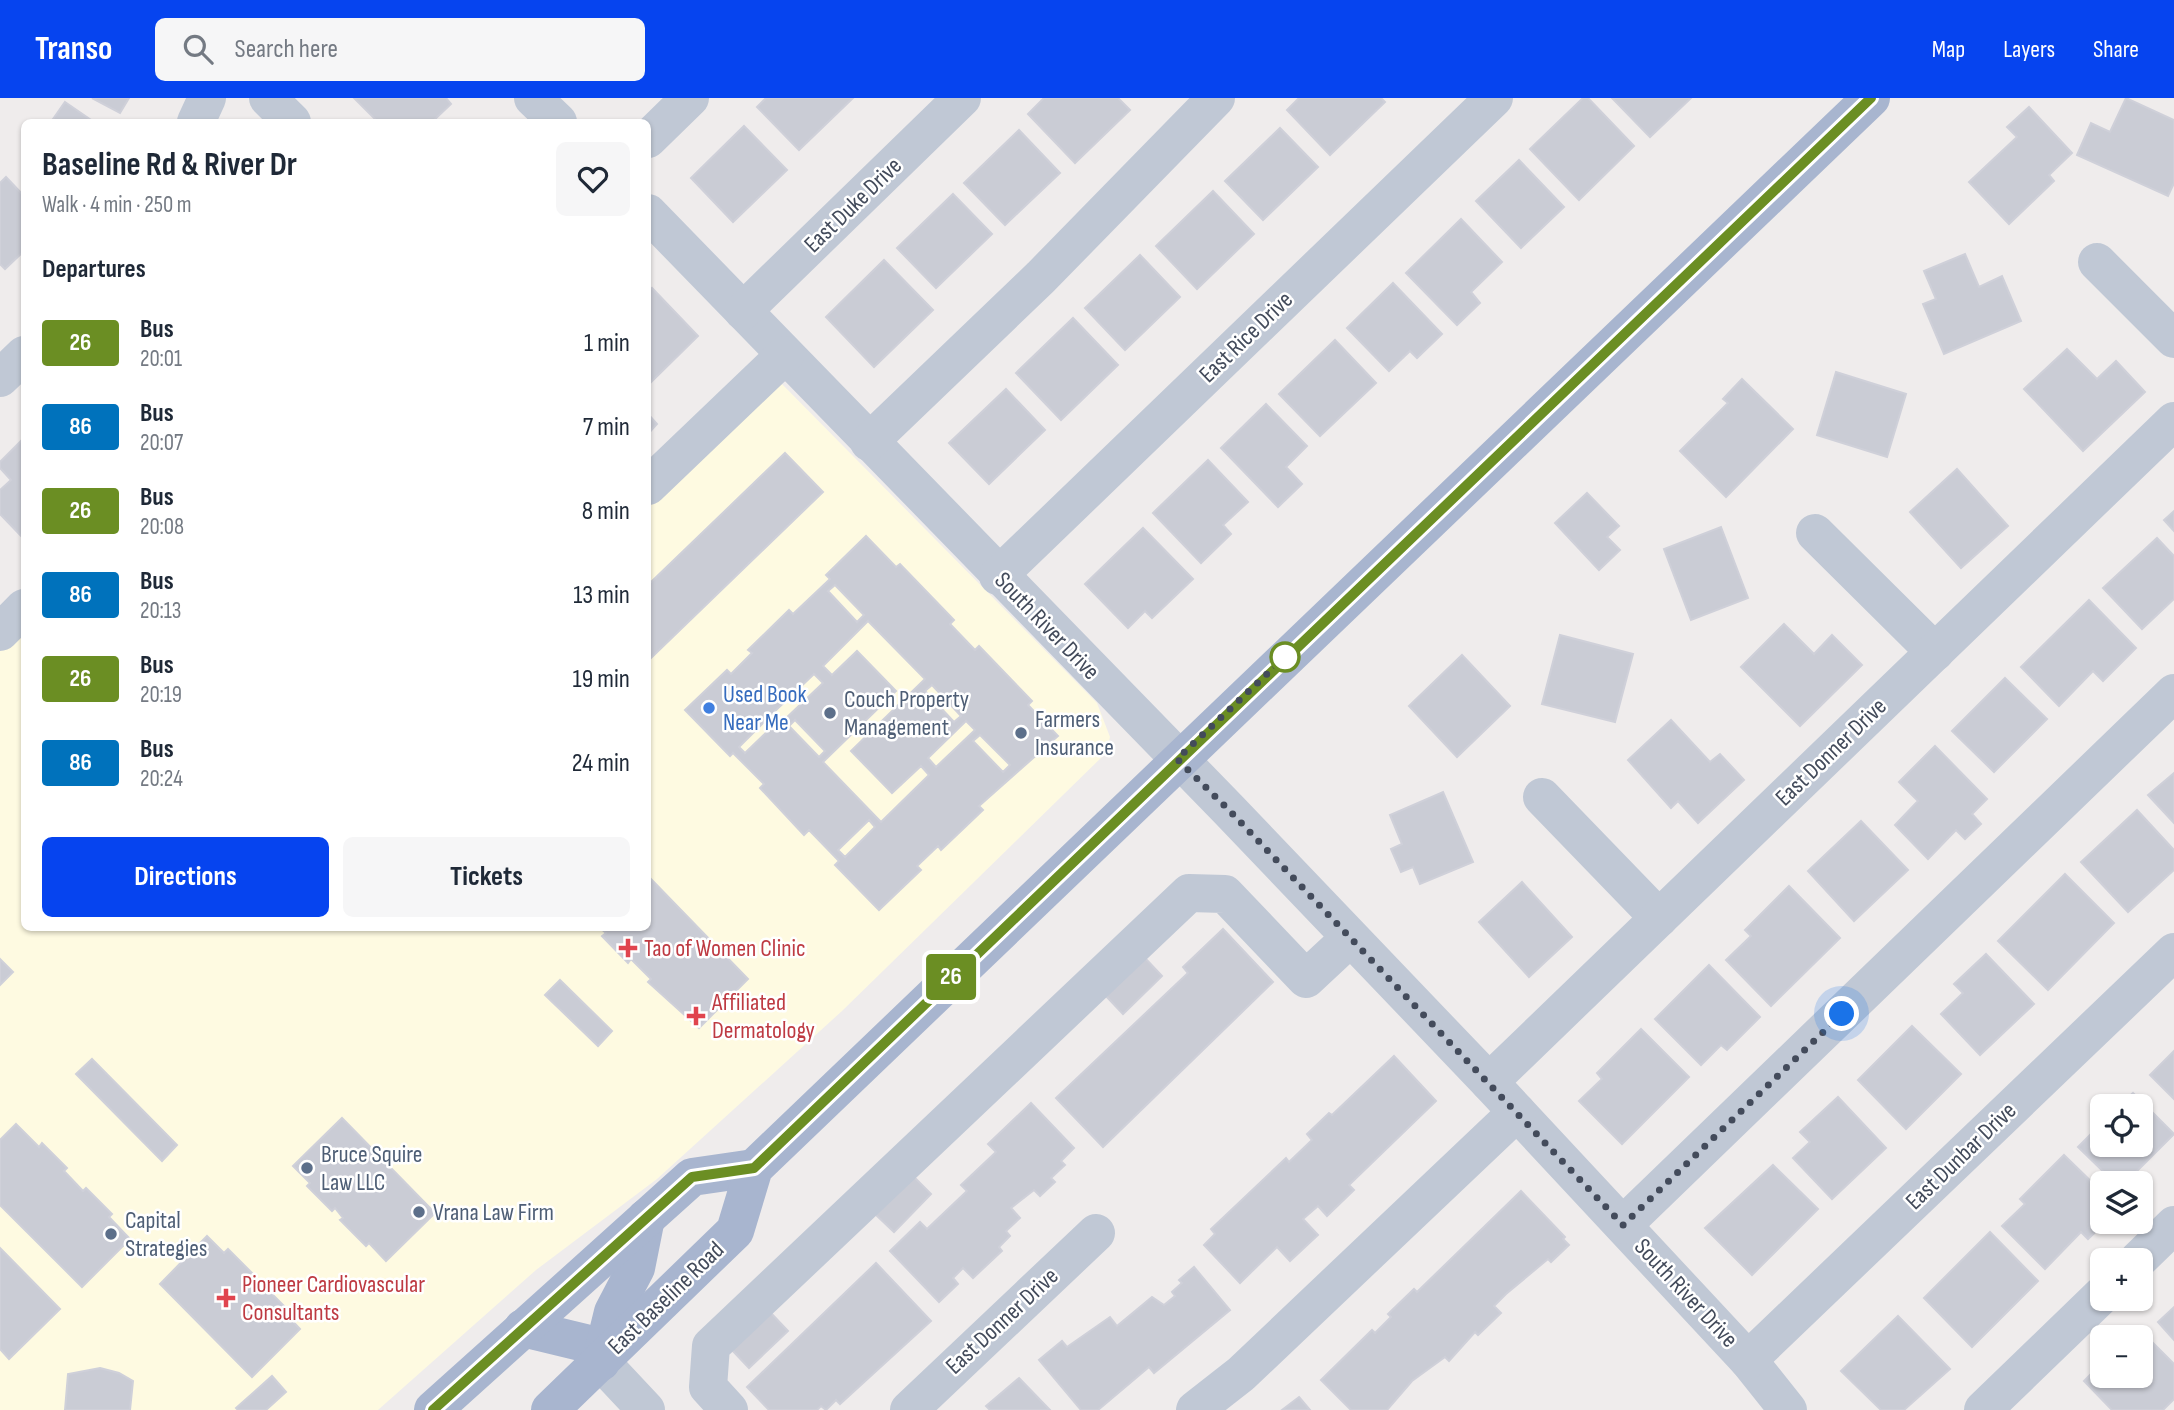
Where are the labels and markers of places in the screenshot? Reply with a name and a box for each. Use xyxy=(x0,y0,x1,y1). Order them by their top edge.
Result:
unlabelled marker xyxy=(1270,642,1300,672)
place label: Used Book Near Me xyxy=(723,680,807,737)
place label: Couch Property Management xyxy=(844,685,969,742)
marker: Used Book Near Me xyxy=(701,700,717,716)
marker: Couch Property Management xyxy=(822,705,838,721)
place label: Farmers Insurance xyxy=(1035,705,1114,762)
marker: Farmers Insurance xyxy=(1013,725,1029,741)
place label: Tao of Women Clinic xyxy=(644,934,806,963)
marker: Tao of Women Clinic xyxy=(618,938,638,958)
place label: Affiliated Dermatology xyxy=(711,988,815,1045)
marker: Affiliated Dermatology xyxy=(686,1006,706,1026)
place label: Bruce Squire Law LLC xyxy=(321,1140,422,1197)
marker: Bruce Squire Law LLC xyxy=(299,1160,315,1176)
place label: Vrana Law Firm xyxy=(433,1198,554,1227)
marker: Vrana Law Firm xyxy=(411,1204,427,1220)
place label: Capital Strategies xyxy=(125,1206,207,1263)
marker: Capital Strategies xyxy=(103,1226,119,1242)
place label: Pioneer Cardiovascular Consultants xyxy=(242,1270,425,1327)
marker: Pioneer Cardiovascular Consultants xyxy=(216,1288,236,1308)

